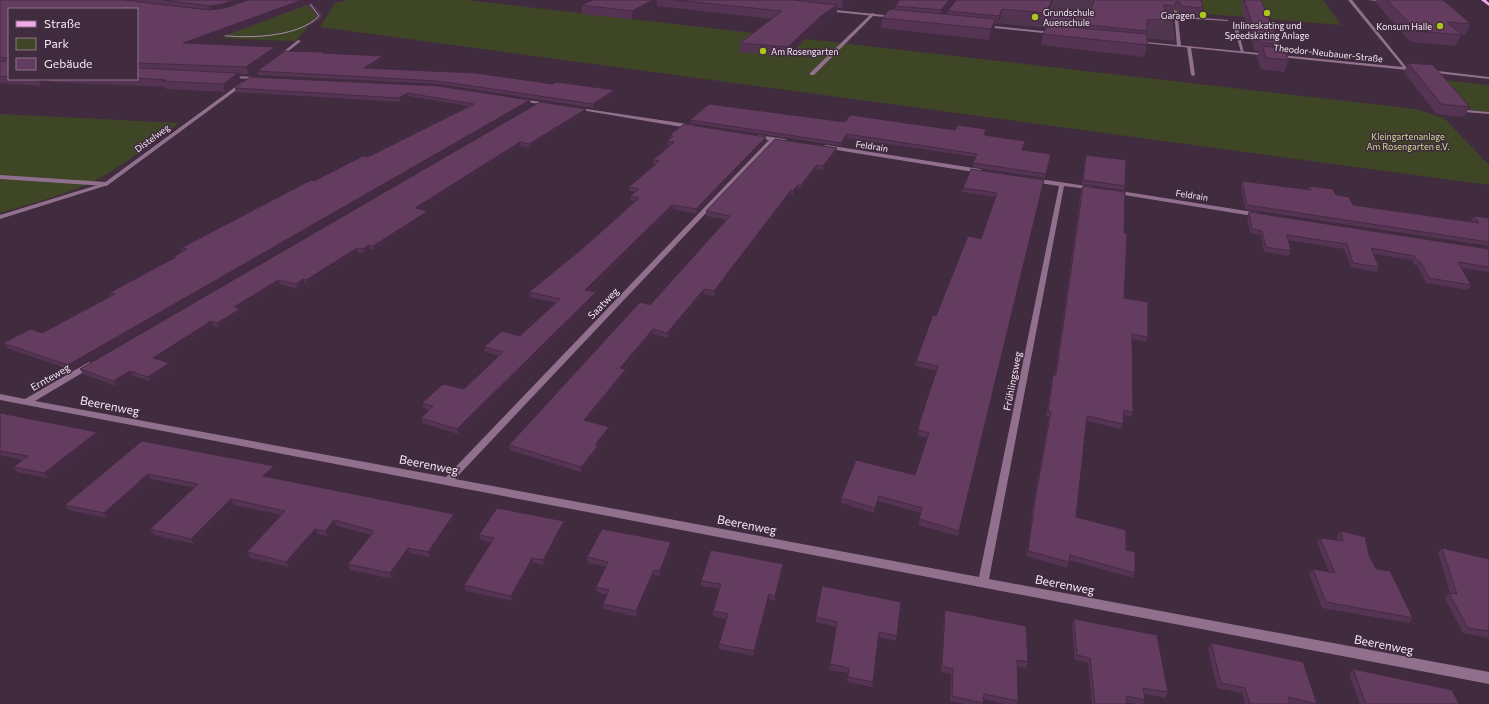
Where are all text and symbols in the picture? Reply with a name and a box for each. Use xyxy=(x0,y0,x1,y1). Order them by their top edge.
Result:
place label: Grundschule Auenschule xyxy=(1043,7,1095,28)
legend xyxy=(8,8,138,80)
marker: Inlineskating und Speedskating Anlage xyxy=(1262,8,1272,18)
place label: Garagen xyxy=(1161,10,1195,21)
marker: Garagen xyxy=(1198,10,1208,20)
marker: Grundschule Auenschule xyxy=(1030,12,1040,22)
text: Straße xyxy=(44,16,80,30)
place label: Inlineskating und Speedskating Anlage xyxy=(1225,20,1310,41)
place label: Konsum Halle xyxy=(1376,21,1432,32)
marker: Konsum Halle xyxy=(1435,21,1445,31)
text: Park xyxy=(44,36,70,50)
street label: Theodor-Neubauer-Straße xyxy=(1273,42,1384,64)
marker: Am Rosengarten xyxy=(758,46,768,56)
place label: Am Rosengarten xyxy=(771,46,838,57)
text: Gebäude xyxy=(44,56,92,70)
street label: Distelweg xyxy=(132,122,172,154)
park label: Kleingartenanlage Am Rosengarten e.V. xyxy=(1366,131,1450,152)
street label: Feldrain xyxy=(855,138,889,154)
street label: Feldrain xyxy=(1175,187,1209,203)
street label: Saatweg xyxy=(585,284,621,321)
street label: Frühlingsweg xyxy=(1000,350,1024,412)
street label: Ernteweg xyxy=(28,361,72,393)
street label: Beerenweg xyxy=(79,392,141,418)
street label: Beerenweg xyxy=(398,451,460,477)
street label: Beerenweg xyxy=(716,511,778,537)
street label: Beerenweg xyxy=(1034,571,1096,597)
street label: Beerenweg xyxy=(1353,631,1415,657)

